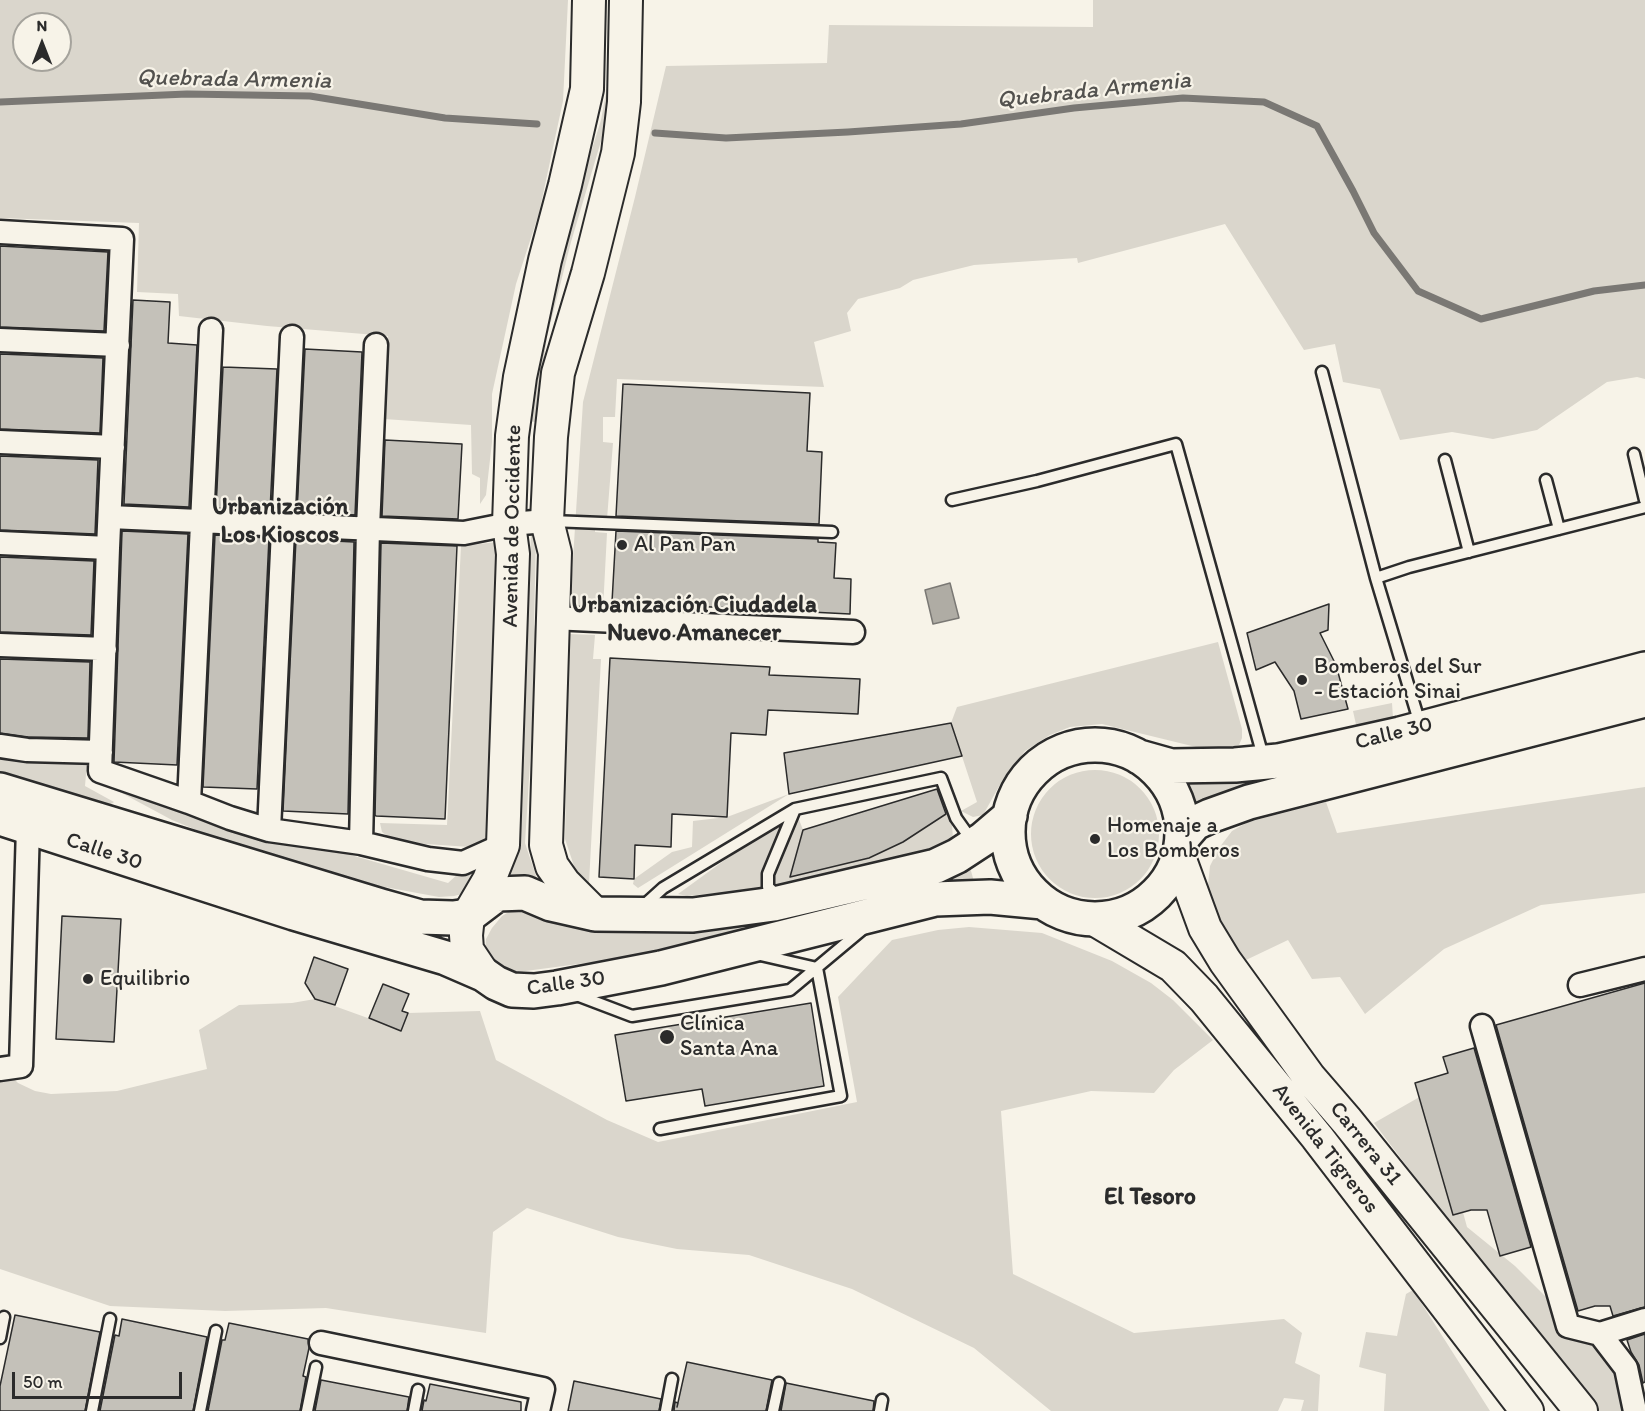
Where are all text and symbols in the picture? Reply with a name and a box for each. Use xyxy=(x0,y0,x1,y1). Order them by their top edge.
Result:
north arrow xyxy=(12,12,72,72)
text: N xyxy=(37,16,47,35)
water label: Quebrada Armenia xyxy=(136,64,332,96)
water label: Quebrada Armenia xyxy=(996,66,1192,116)
street label: Avenida de Occidente xyxy=(498,424,528,628)
district label: Urbanización Los Kioscos xyxy=(212,494,348,550)
place label: Al Pan Pan xyxy=(634,532,736,558)
marker: Al Pan Pan xyxy=(615,538,629,552)
district label: Urbanización Ciudadela Nuevo Amanecer xyxy=(571,592,817,648)
place label: Bomberos del Sur - Estación Sinai xyxy=(1314,654,1481,706)
marker: Bomberos del Sur - Estación Sinai xyxy=(1295,673,1309,687)
street label: Calle 30 xyxy=(1352,712,1436,756)
place label: Homenaje a Los Bomberos xyxy=(1107,813,1240,864)
street label: Calle 30 xyxy=(62,827,146,877)
marker: Homenaje a Los Bomberos xyxy=(1088,832,1102,846)
street label: Calle 30 xyxy=(525,965,607,1003)
place label: Equilibrio xyxy=(100,966,190,992)
marker: Equilibrio xyxy=(81,972,95,986)
place label: Clínica Santa Ana xyxy=(680,1011,778,1062)
marker: Clínica Santa Ana xyxy=(658,1028,676,1046)
street label: Avenida Tigreros xyxy=(1266,1079,1384,1219)
street label: Carrera 31 xyxy=(1323,1097,1407,1191)
district label: El Tesoro xyxy=(1104,1184,1196,1212)
scale bar xyxy=(15,1360,184,1398)
text: 50 m xyxy=(23,1371,63,1393)

